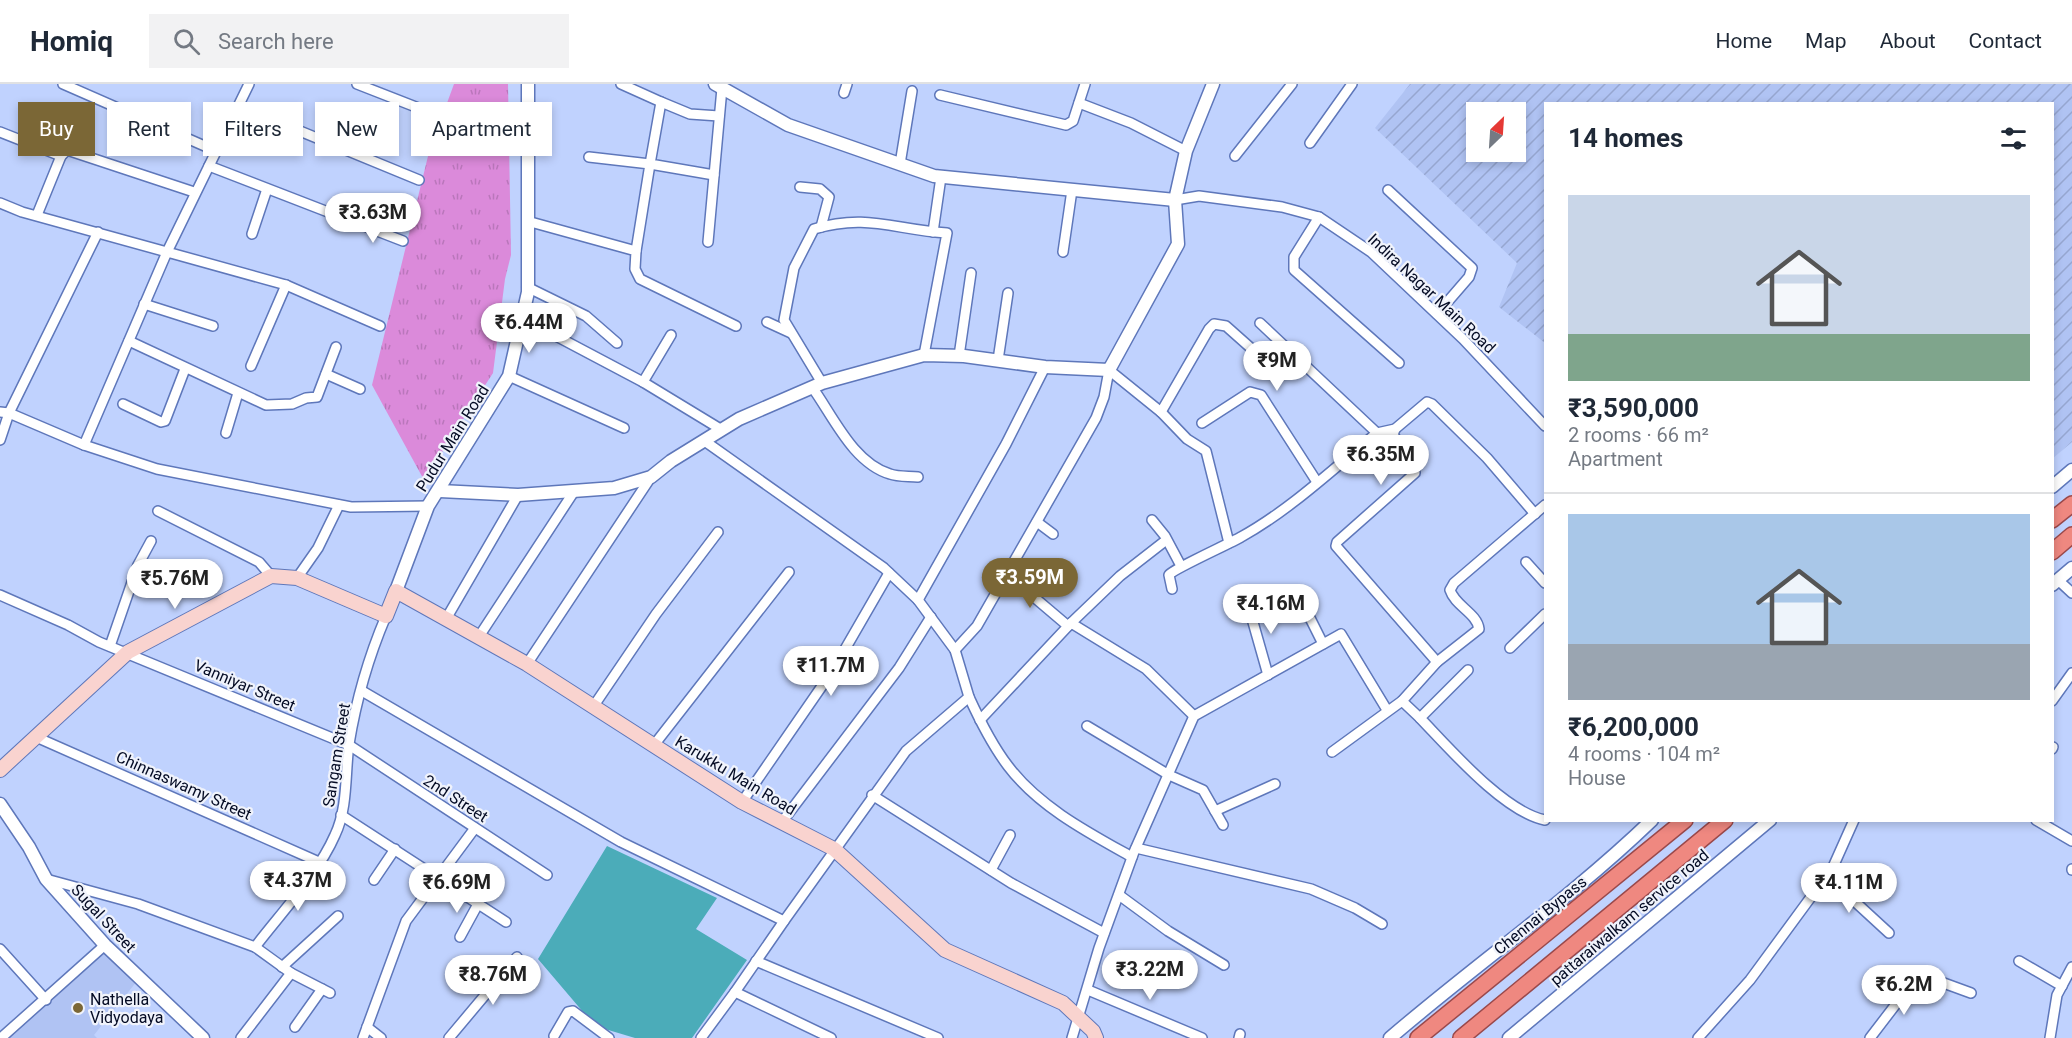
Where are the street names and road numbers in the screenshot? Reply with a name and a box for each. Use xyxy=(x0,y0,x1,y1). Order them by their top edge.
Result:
street label: Indira Nagar Main Road xyxy=(1364,229,1499,357)
street label: Pudur Main Road xyxy=(412,381,493,495)
street label: Vanniyar Street xyxy=(191,656,298,715)
street label: Sangam Street xyxy=(319,702,354,808)
street label: Karukku Main Road xyxy=(672,732,800,819)
street label: Chinnaswamy Street xyxy=(113,747,254,824)
street label: 2nd Street xyxy=(420,771,492,826)
street label: pattaraiwalkam service road xyxy=(1546,846,1712,989)
street label: Chennai Bypass xyxy=(1490,872,1590,959)
street label: Sugal Street xyxy=(67,880,140,956)

